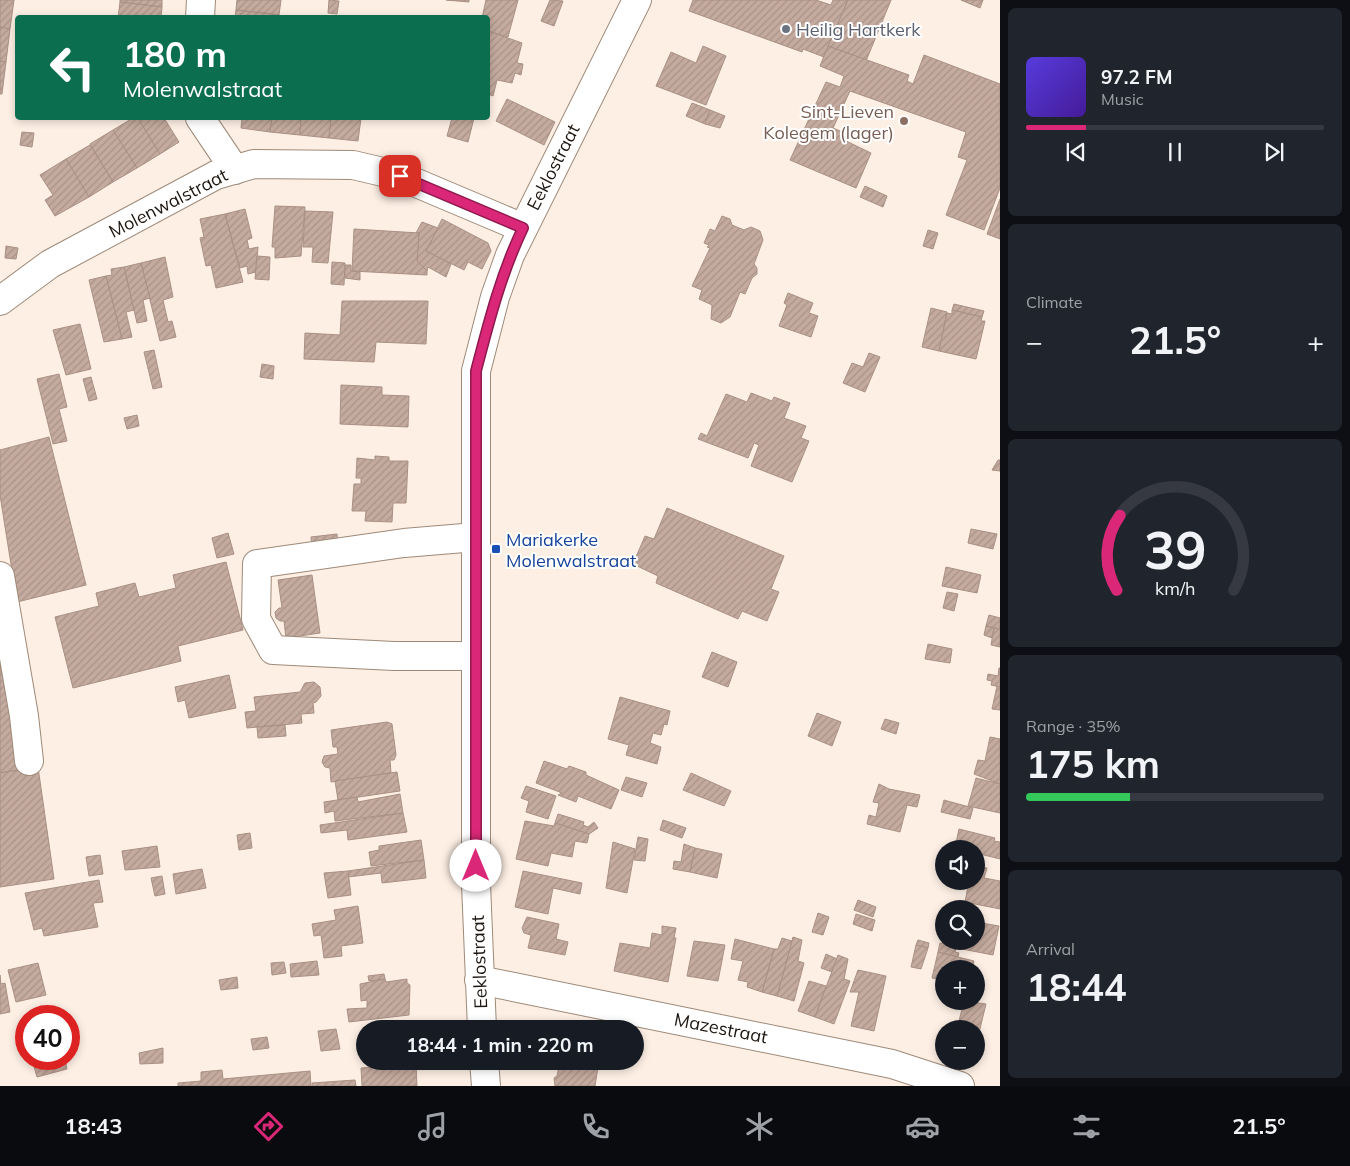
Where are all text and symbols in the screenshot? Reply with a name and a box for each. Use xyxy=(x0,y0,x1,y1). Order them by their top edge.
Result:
place label: Heilig Hartkerk xyxy=(796,18,921,41)
marker: Heilig Hartkerk xyxy=(780,23,792,35)
text: 180 m xyxy=(123,32,227,76)
icon: left xyxy=(40,35,105,100)
text: 97.2 FM xyxy=(1101,65,1173,89)
text: Molenwalstraat xyxy=(123,75,282,103)
text: Music xyxy=(1101,89,1144,109)
place label: Sint-Lieven Kolegem (lager) xyxy=(763,100,894,144)
marker: Sint-Lieven Kolegem (lager) xyxy=(898,115,910,127)
street label: Eeklostraat xyxy=(522,120,584,214)
icon: previous xyxy=(1062,138,1090,166)
icon: pause xyxy=(1161,138,1189,166)
icon: next xyxy=(1260,138,1288,166)
pin xyxy=(379,155,421,197)
icon: arrive xyxy=(386,162,414,190)
street label: Molenwalstraat xyxy=(105,163,231,243)
text: Climate xyxy=(1026,292,1082,312)
text: 21.5° xyxy=(1129,316,1221,364)
text: − xyxy=(1026,324,1043,359)
text: + xyxy=(1307,324,1324,359)
text: 39 xyxy=(1144,517,1206,582)
place label: Mariakerke Molenwalstraat xyxy=(506,528,636,572)
marker: Mariakerke Molenwalstraat xyxy=(490,543,502,555)
text: km/h xyxy=(1155,577,1195,599)
text: Range · 35% xyxy=(1026,716,1121,736)
text: 175 km xyxy=(1026,740,1160,788)
position arrow xyxy=(449,839,501,891)
map controls xyxy=(935,840,985,1070)
button: sound xyxy=(935,840,985,890)
button: search xyxy=(935,900,985,950)
street label: Eeklostraat xyxy=(466,915,492,1009)
text: Arrival xyxy=(1026,939,1075,959)
button: + xyxy=(935,960,985,1010)
text: 18:44 xyxy=(1026,963,1127,1011)
speed limit sign: 40 xyxy=(15,1005,80,1070)
street label: Mazestraat xyxy=(672,1008,770,1048)
button: − xyxy=(935,1020,985,1070)
text: 18:44 · 1 min · 220 m xyxy=(406,1033,594,1057)
icon: directions xyxy=(251,1109,286,1144)
icon: music xyxy=(415,1109,450,1144)
icon: phone xyxy=(578,1109,613,1144)
icon: climate xyxy=(742,1109,777,1144)
icon: car xyxy=(905,1109,940,1144)
icon: filters xyxy=(1069,1109,1104,1144)
text: 18:43 xyxy=(64,1112,123,1140)
text: 21.5° xyxy=(1232,1112,1286,1140)

